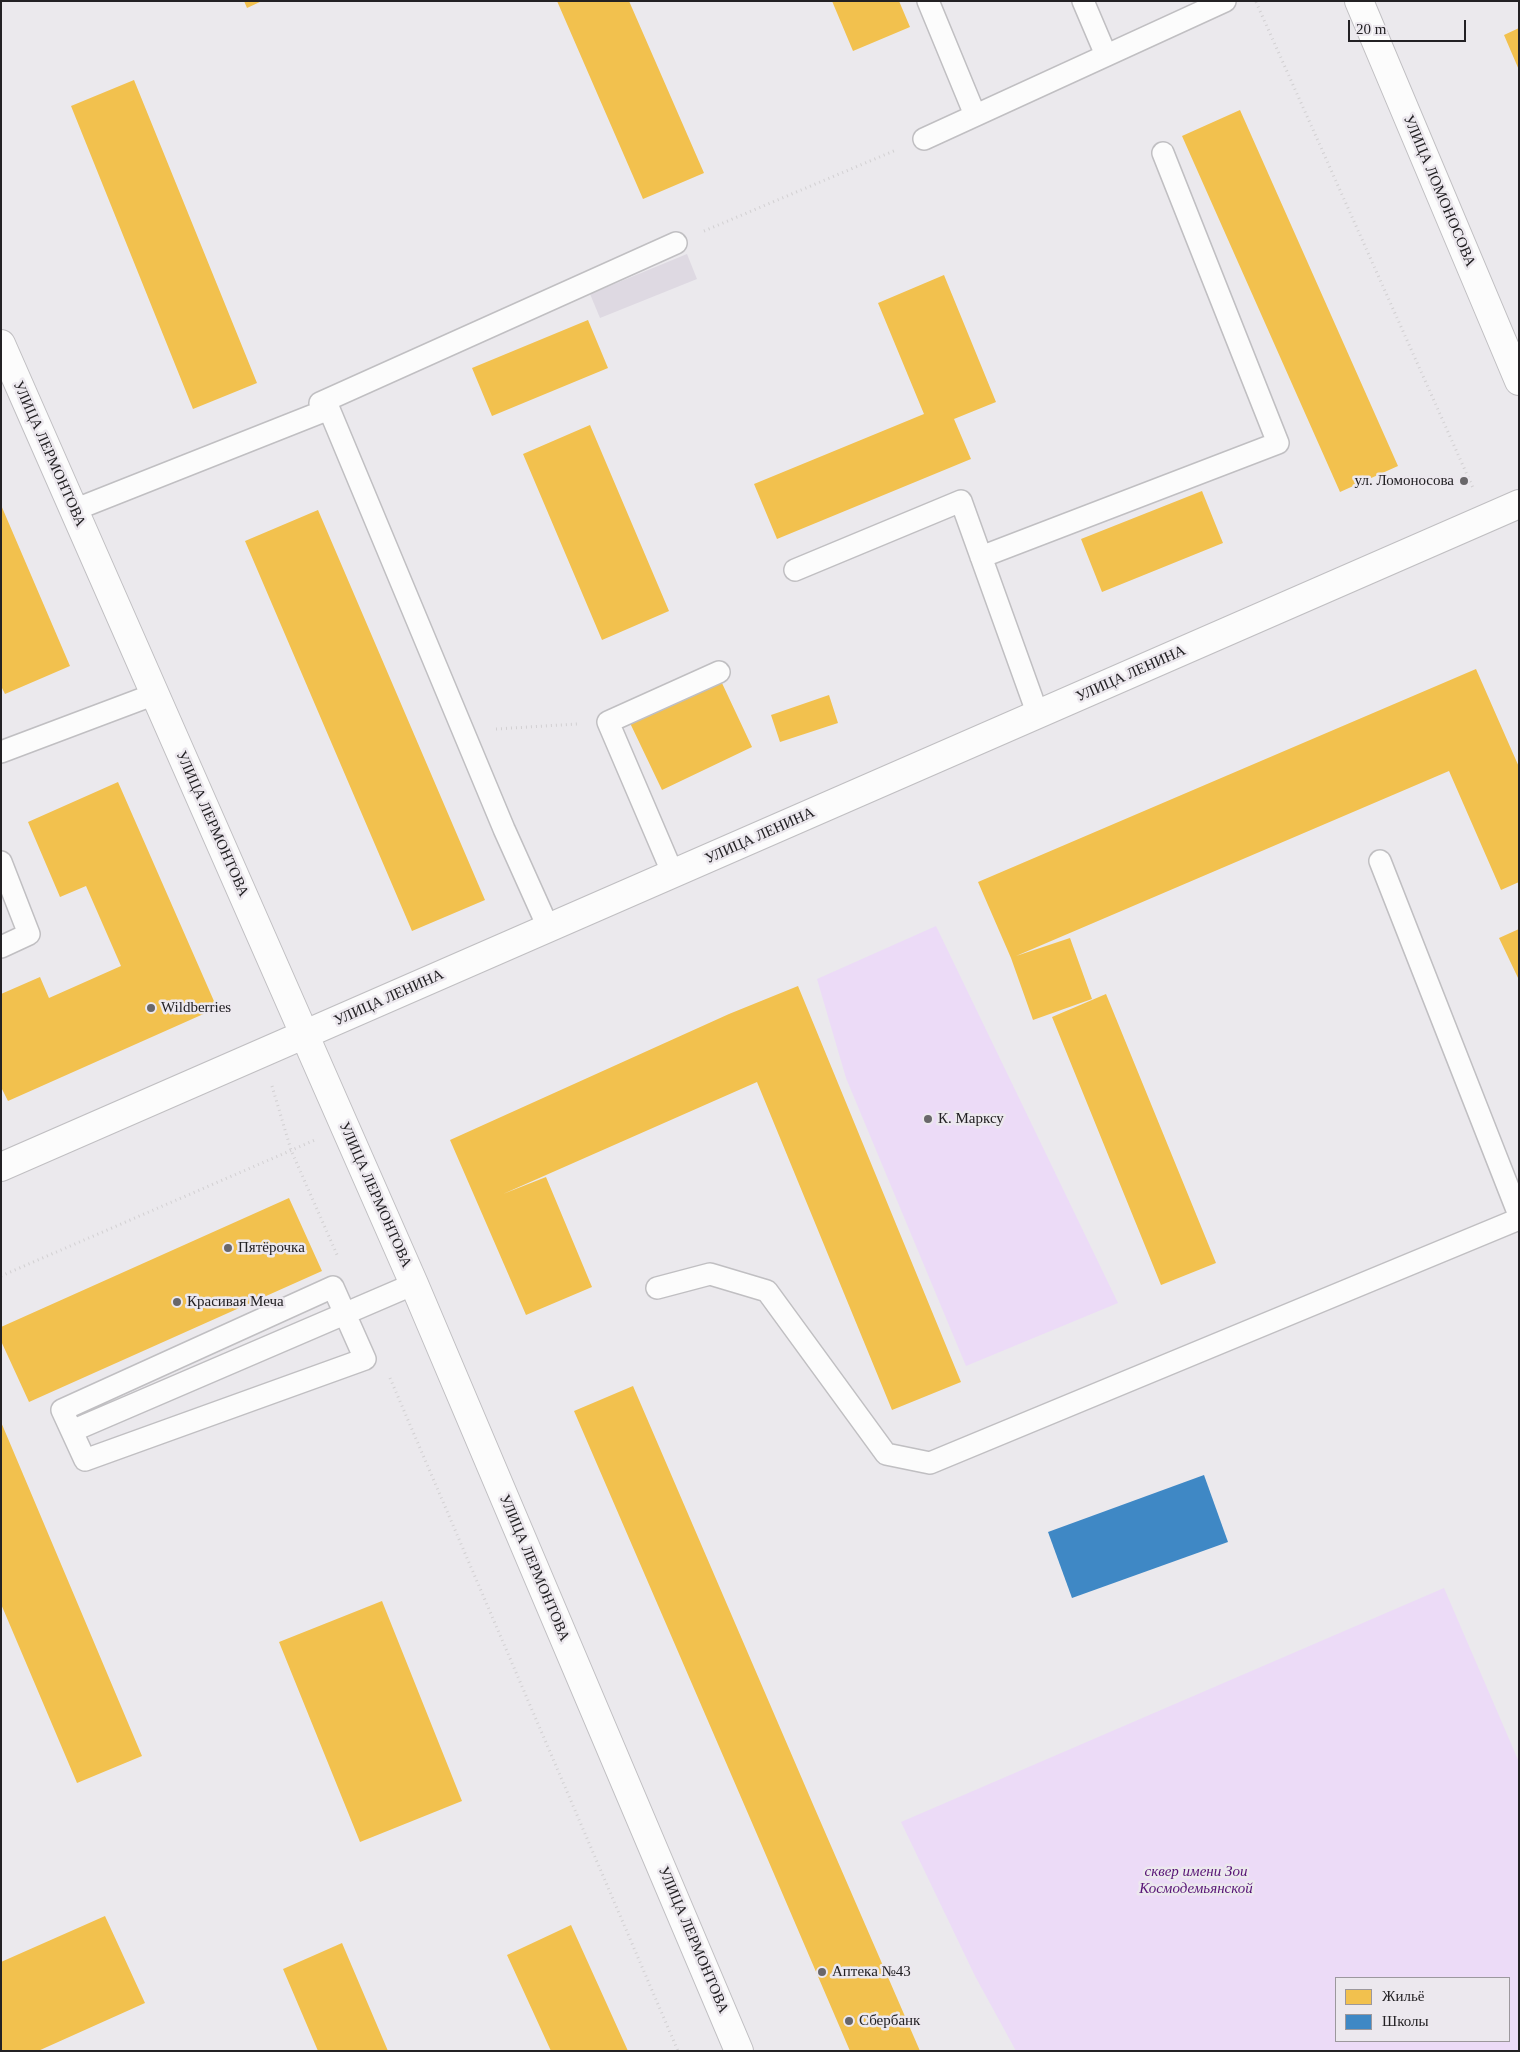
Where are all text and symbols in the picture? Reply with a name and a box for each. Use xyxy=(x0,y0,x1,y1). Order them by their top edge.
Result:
scale bar xyxy=(1350,10,1468,42)
text: 20 m xyxy=(1356,21,1386,37)
street label: УЛИЦА ЛОМОНОСОВА xyxy=(1399,112,1479,270)
street label: УЛИЦА ЛЕРМОНТОВА xyxy=(9,378,89,530)
place label: ул. Ломоносова xyxy=(1355,472,1454,490)
marker: ул. Ломоносова xyxy=(1458,475,1470,487)
street label: УЛИЦА ЛЕНИНА xyxy=(1073,642,1189,706)
street label: УЛИЦА ЛЕРМОНТОВА xyxy=(172,748,252,900)
street label: УЛИЦА ЛЕНИНА xyxy=(702,804,818,868)
street label: УЛИЦА ЛЕНИНА xyxy=(331,966,447,1030)
place label: Wildberries xyxy=(161,999,231,1017)
marker: Wildberries xyxy=(145,1002,157,1014)
place label: К. Марксу xyxy=(938,1110,1004,1128)
marker: К. Марксу xyxy=(922,1113,934,1125)
street label: УЛИЦА ЛЕРМОНТОВА xyxy=(335,1119,415,1271)
place label: Пятёрочка xyxy=(238,1239,305,1257)
marker: Пятёрочка xyxy=(222,1242,234,1254)
place label: Красивая Меча xyxy=(187,1293,284,1311)
marker: Красивая Меча xyxy=(171,1296,183,1308)
street label: УЛИЦА ЛЕРМОНТОВА xyxy=(495,1492,573,1644)
park label: сквер имени Зои Космодемьянской xyxy=(1139,1863,1253,1898)
street label: УЛИЦА ЛЕРМОНТОВА xyxy=(654,1864,732,2016)
place label: Аптека №43 xyxy=(832,1963,911,1981)
marker: Аптека №43 xyxy=(816,1966,828,1978)
legend xyxy=(1335,1977,1510,2042)
text: Жильё xyxy=(1382,1988,1424,2004)
place label: Сбербанк xyxy=(859,2012,920,2030)
text: Школы xyxy=(1382,2013,1429,2029)
marker: Сбербанк xyxy=(843,2015,855,2027)

